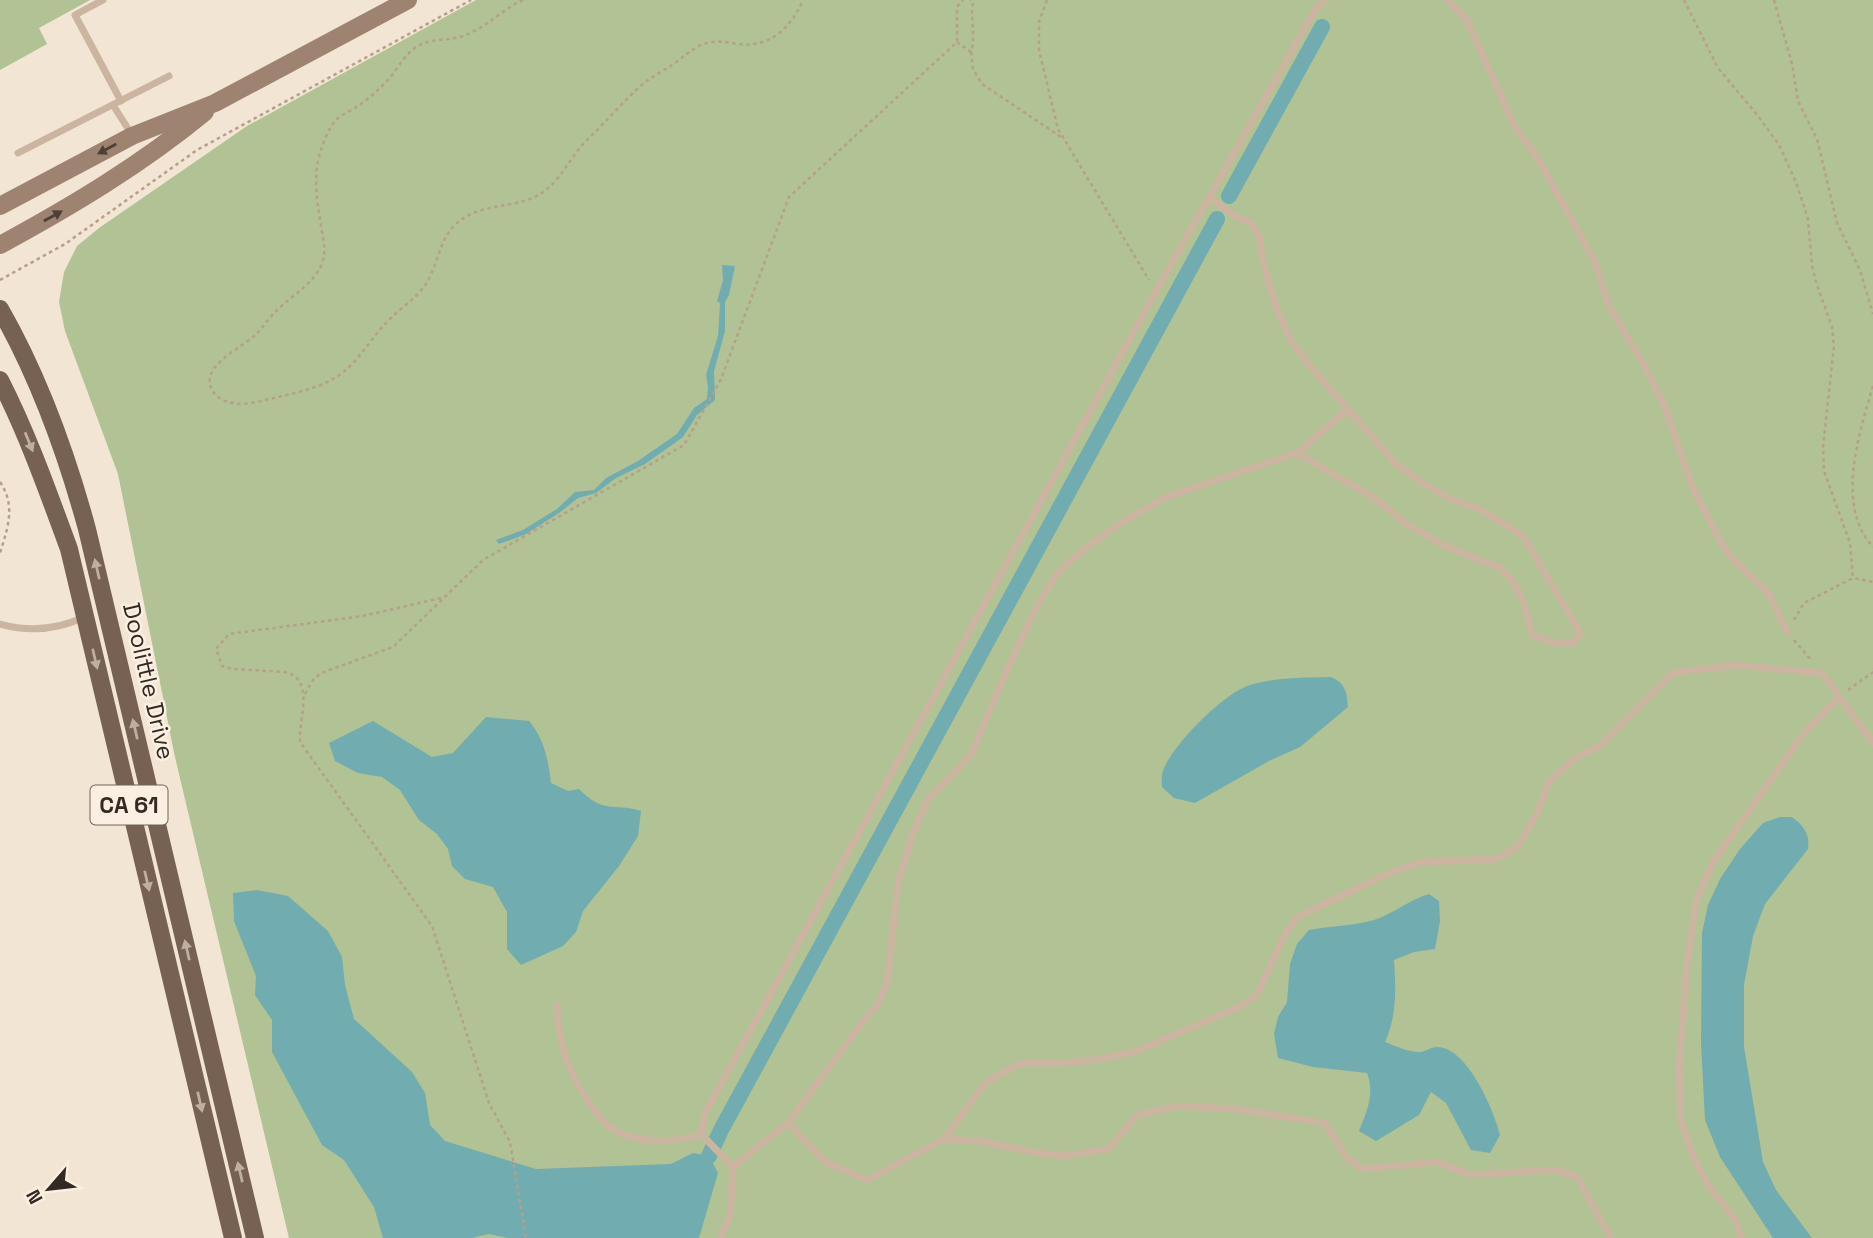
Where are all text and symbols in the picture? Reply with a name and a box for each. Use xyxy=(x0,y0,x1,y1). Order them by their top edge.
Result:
one-way arrow xyxy=(97,143,117,155)
one-way arrow xyxy=(43,210,62,222)
one-way arrow xyxy=(23,432,35,452)
one-way arrow xyxy=(91,557,102,579)
street label: Doolittle Drive xyxy=(116,600,182,762)
one-way arrow xyxy=(90,648,101,670)
one-way arrow xyxy=(129,718,140,740)
road number: CA 61 xyxy=(90,786,168,824)
one-way arrow xyxy=(142,870,153,892)
one-way arrow xyxy=(182,939,193,961)
one-way arrow xyxy=(195,1091,206,1113)
north arrow xyxy=(14,1154,84,1224)
one-way arrow xyxy=(234,1160,245,1182)
text: N xyxy=(20,1185,48,1208)

